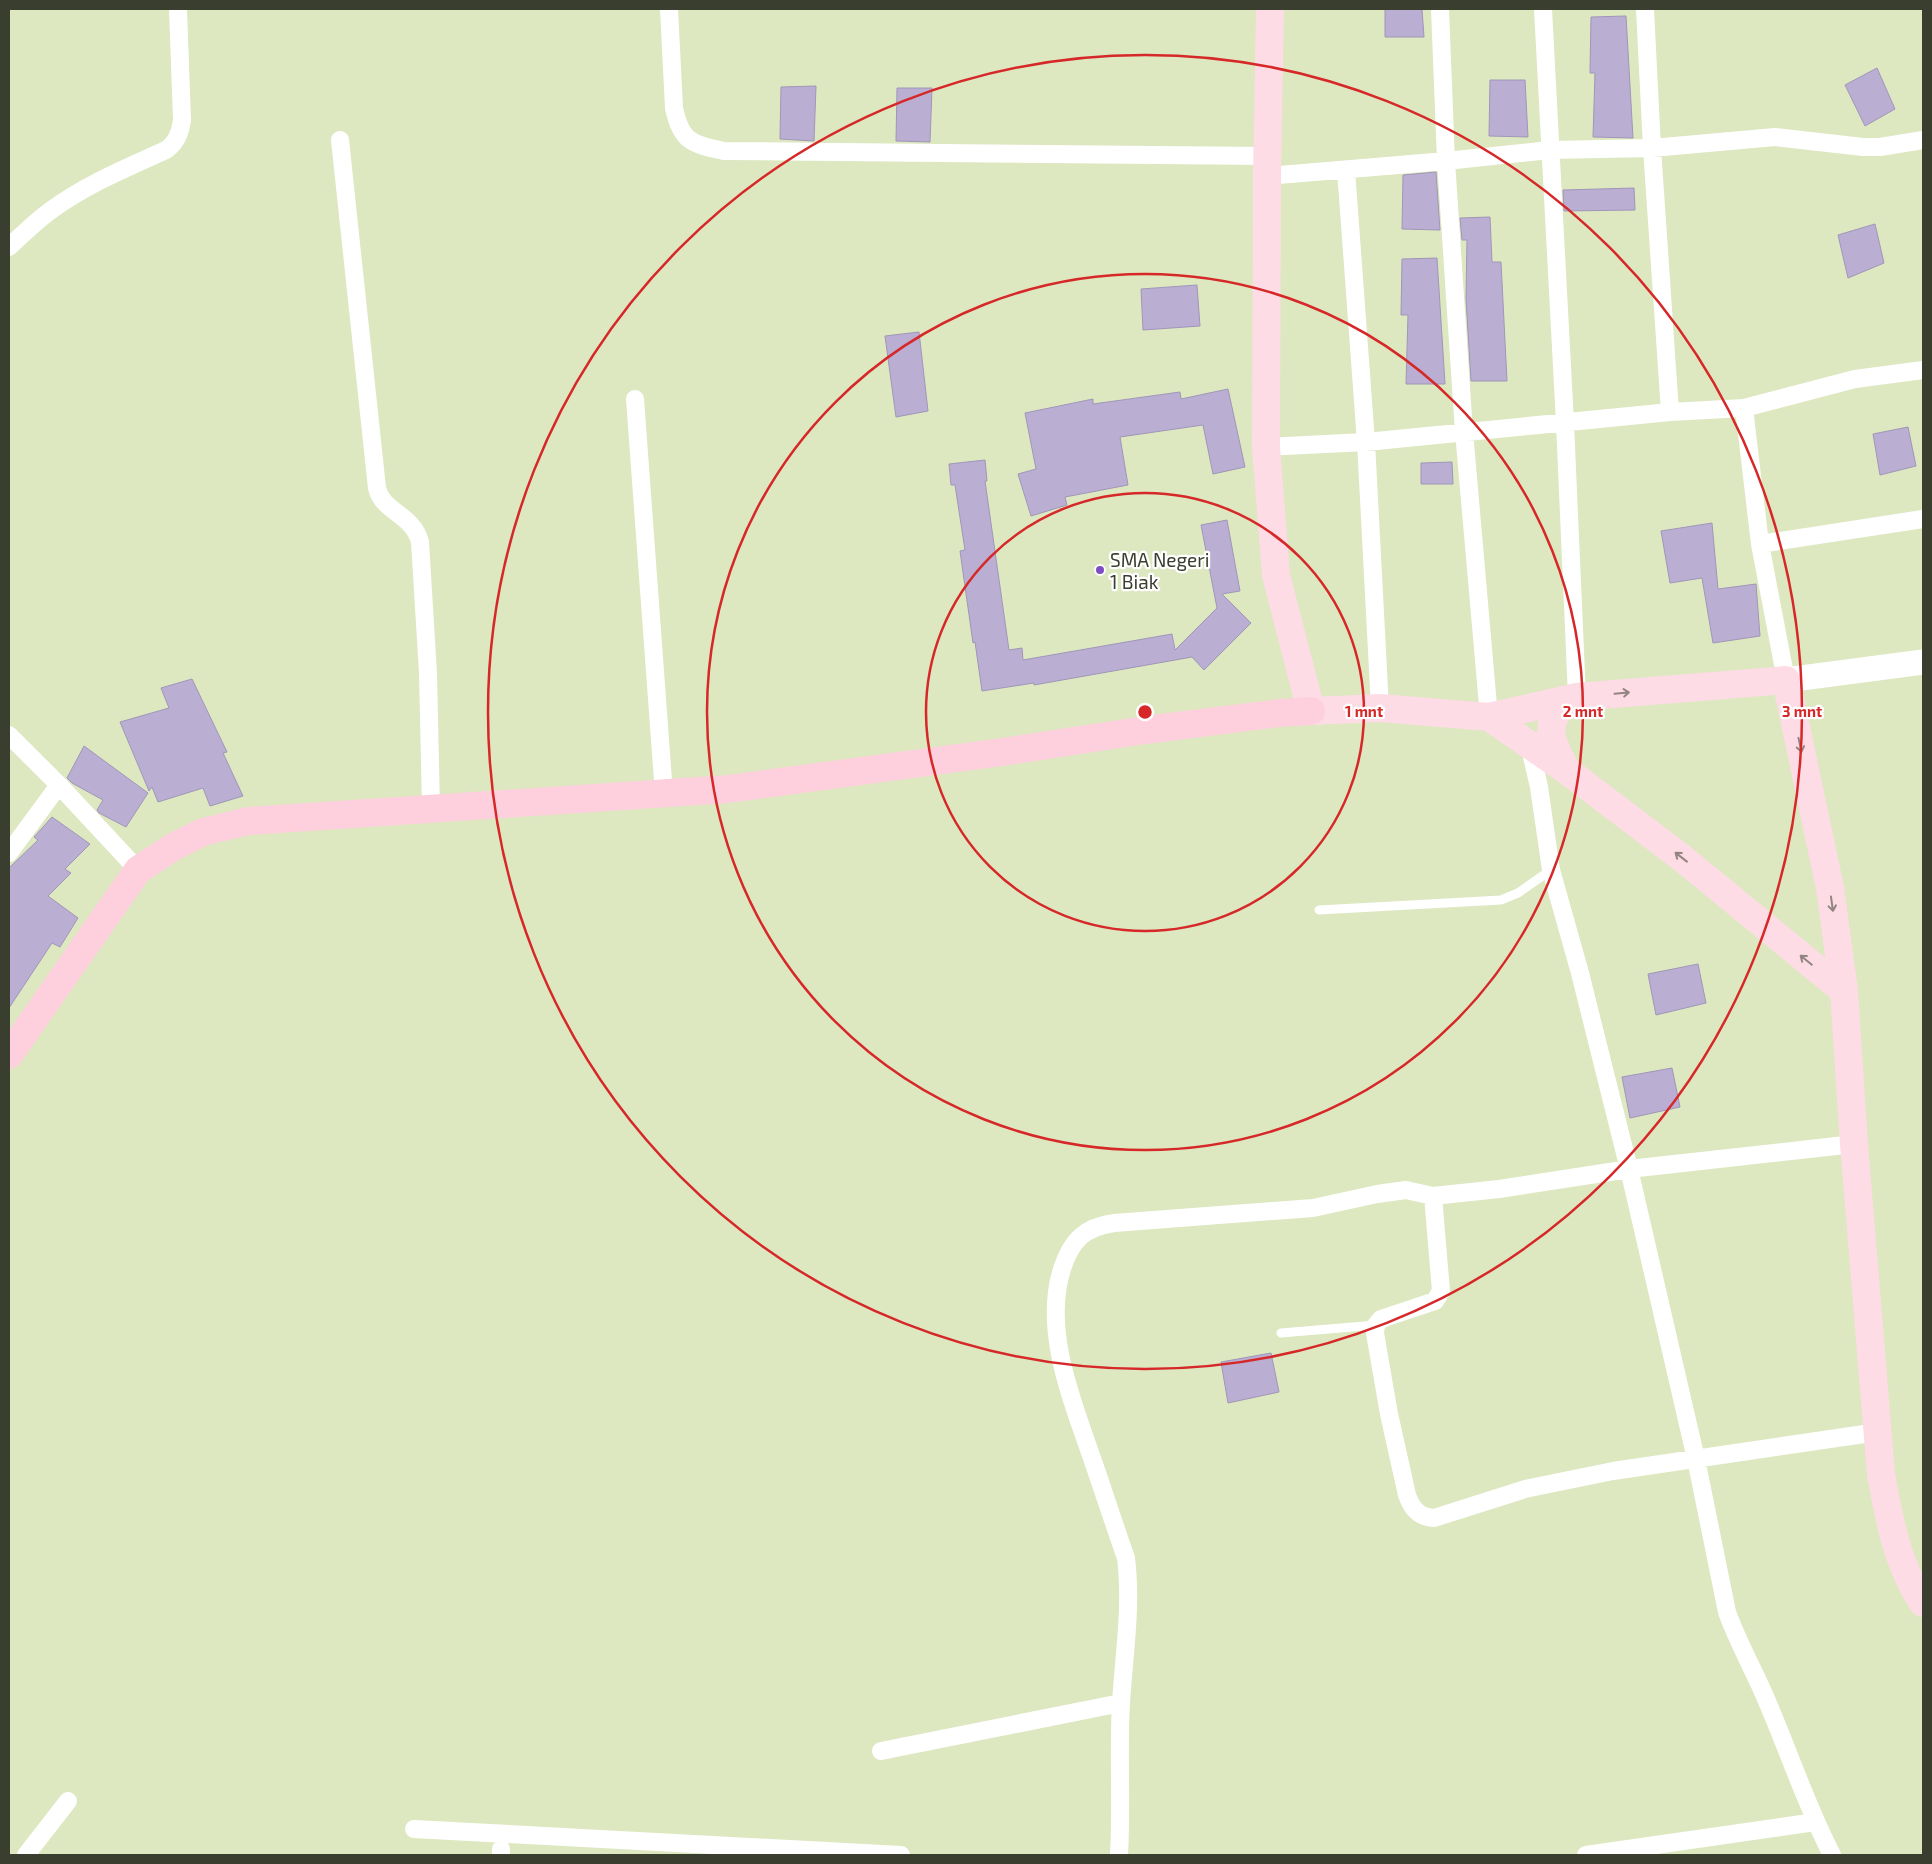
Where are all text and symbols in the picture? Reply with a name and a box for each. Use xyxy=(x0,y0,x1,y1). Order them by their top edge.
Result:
place label: SMA Negeri 1 Biak xyxy=(1110,548,1210,593)
marker: SMA Negeri 1 Biak xyxy=(1094,564,1106,576)
one-way arrow xyxy=(1614,689,1630,698)
text: 1 mnt xyxy=(1345,702,1383,720)
text: 2 mnt xyxy=(1563,702,1603,720)
text: 3 mnt xyxy=(1782,702,1822,720)
centre of rings xyxy=(1136,703,1154,721)
one-way arrow xyxy=(1796,737,1805,753)
one-way arrow xyxy=(1675,852,1688,863)
one-way arrow xyxy=(1827,896,1837,912)
one-way arrow xyxy=(1800,955,1813,966)

